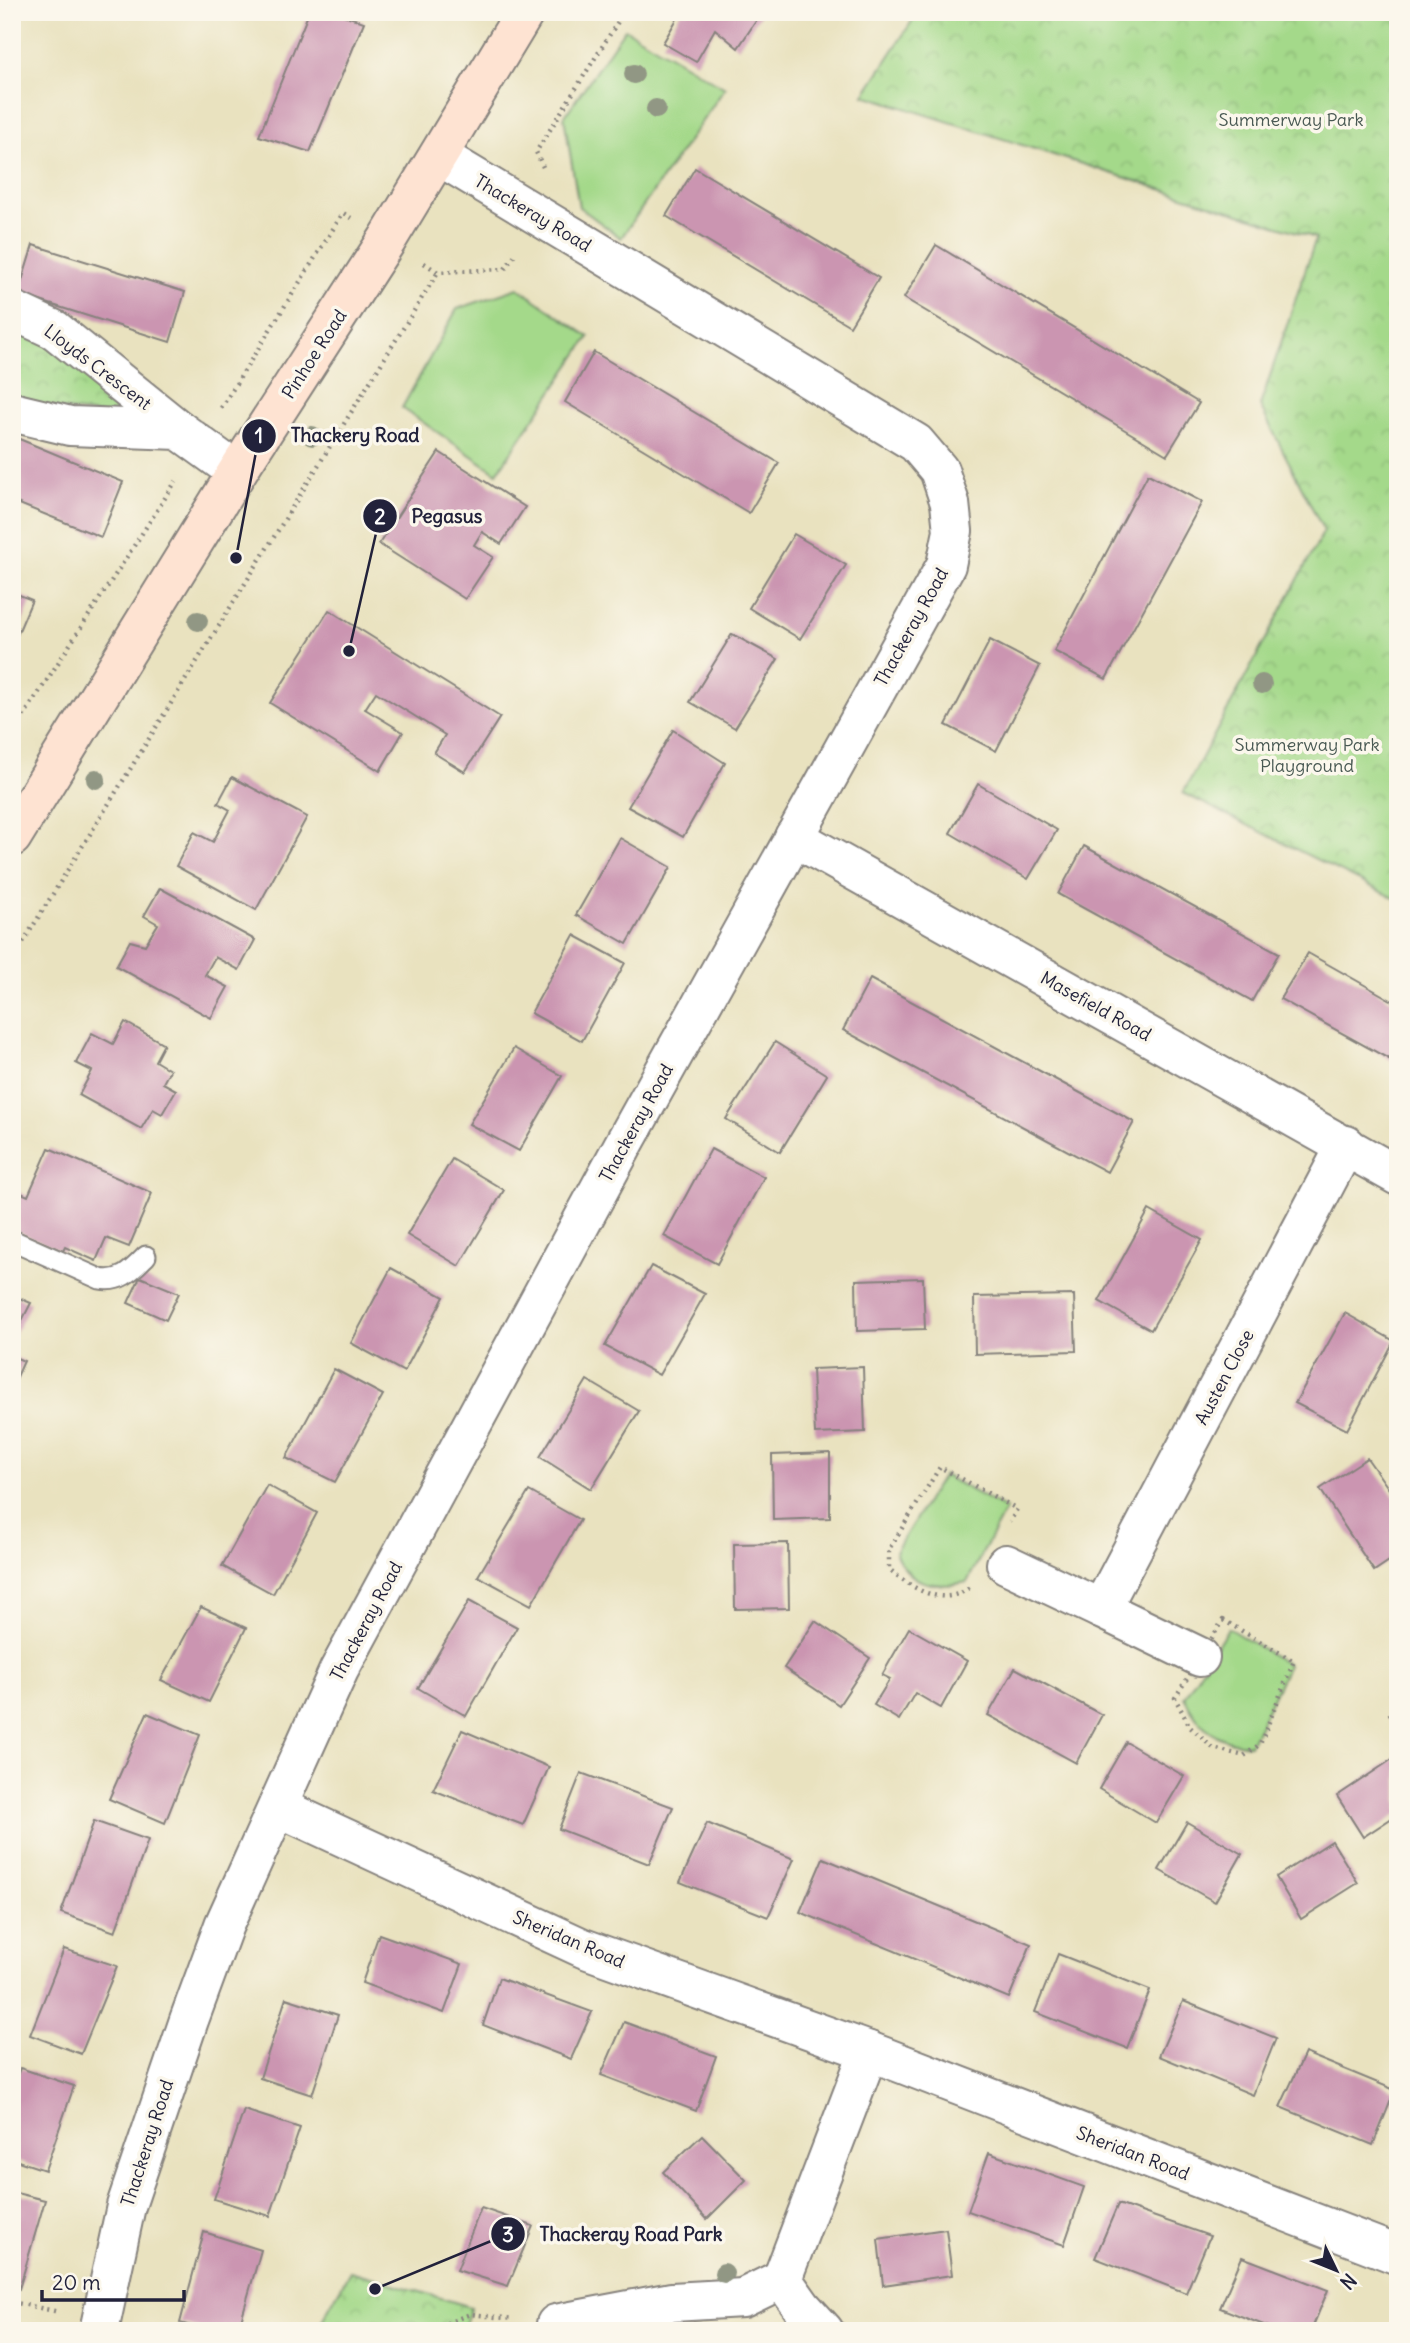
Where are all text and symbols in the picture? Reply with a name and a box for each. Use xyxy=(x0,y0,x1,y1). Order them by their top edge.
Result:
park label: Summerway Park xyxy=(1218,108,1364,131)
street label: Thackeray Road xyxy=(471,169,596,257)
street label: Pinhoe Road xyxy=(277,305,352,403)
street label: Lloyds Crescent xyxy=(40,319,156,415)
callout: Thackery Road xyxy=(242,416,434,456)
text: 1 xyxy=(255,422,263,449)
text: Thackery Road xyxy=(291,423,419,447)
callout: Pegasus xyxy=(363,496,496,536)
text: 2 xyxy=(374,503,386,530)
text: Pegasus xyxy=(412,504,483,528)
street label: Thackeray Road xyxy=(869,563,953,690)
park label: Summerway Park Playground xyxy=(1234,733,1380,777)
street label: Masefield Road xyxy=(1036,966,1156,1046)
street label: Thackeray Road xyxy=(594,1059,678,1186)
street label: Austen Close xyxy=(1189,1326,1259,1428)
street label: Thackeray Road xyxy=(325,1557,407,1685)
street label: Sheridan Road xyxy=(510,1905,629,1973)
street label: Thackeray Road xyxy=(116,2076,178,2209)
street label: Sheridan Road xyxy=(1073,2121,1193,2185)
callout: Thackeray Road Park xyxy=(490,2214,736,2254)
text: 3 xyxy=(502,2221,514,2248)
text: Thackeray Road Park xyxy=(539,2222,723,2246)
north arrow xyxy=(1302,2234,1372,2304)
scale bar xyxy=(42,2259,184,2303)
text: 20 m xyxy=(52,2269,101,2296)
text: N xyxy=(1335,2269,1362,2295)

